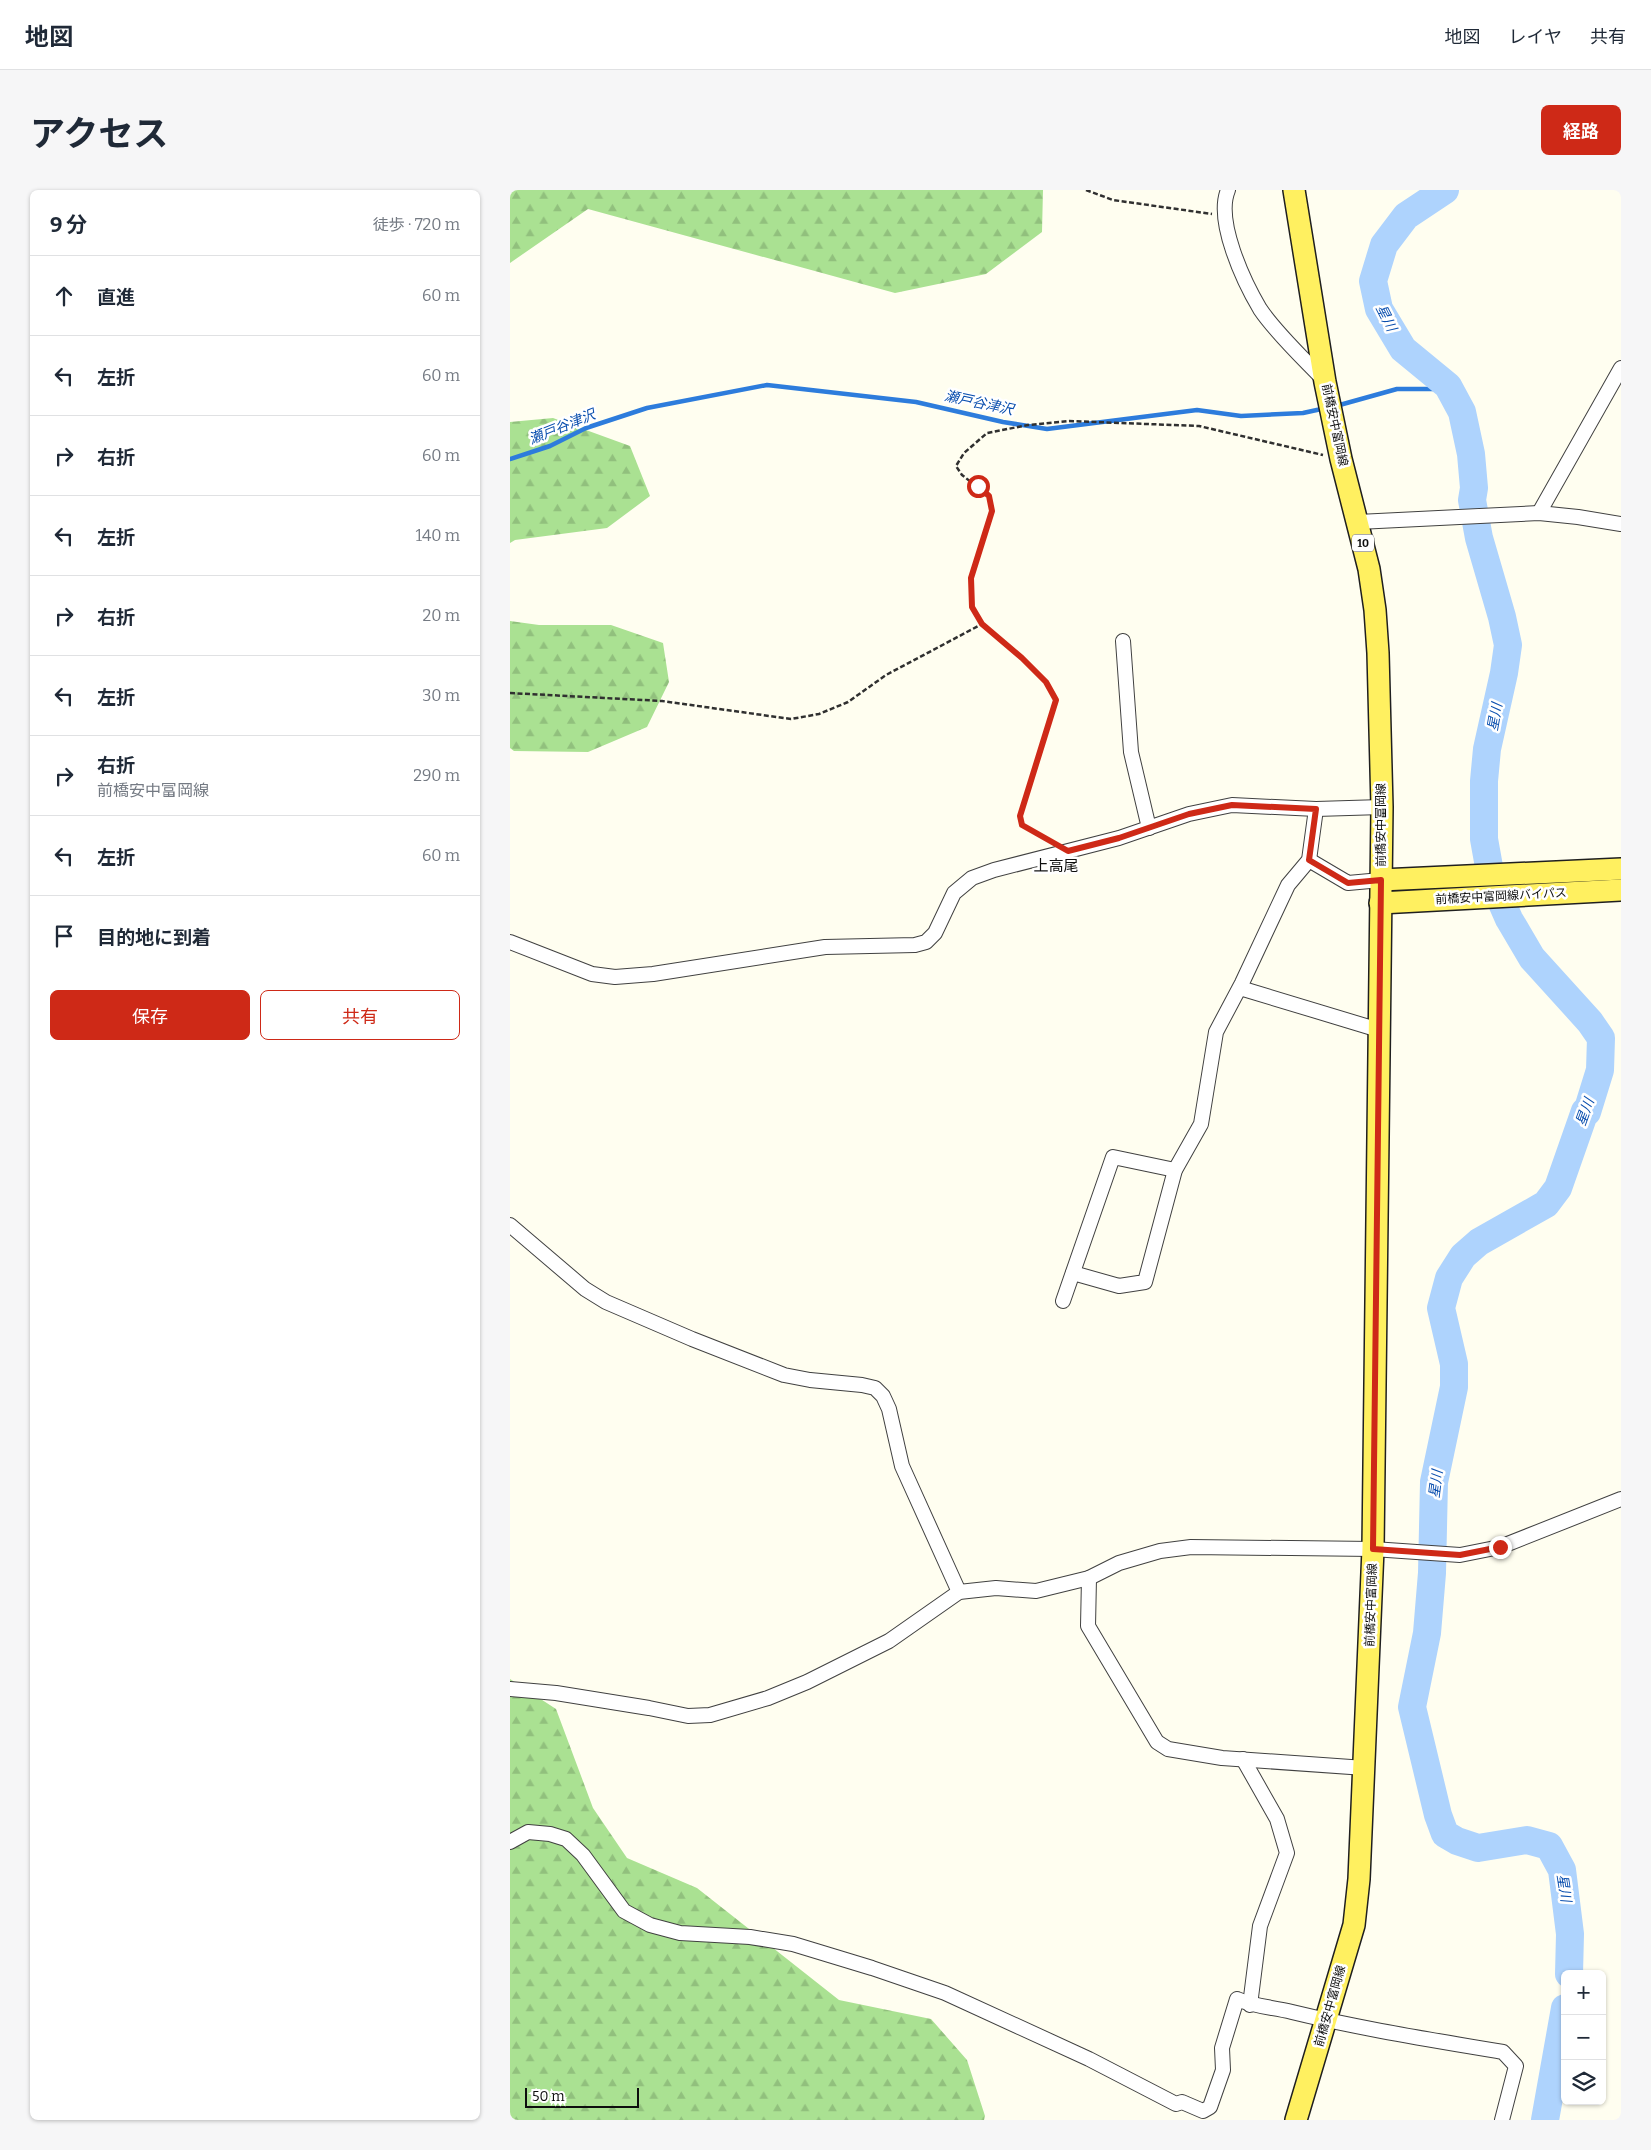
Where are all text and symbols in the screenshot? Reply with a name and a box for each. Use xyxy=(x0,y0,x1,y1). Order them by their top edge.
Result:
text: 地図 xyxy=(25,23,73,51)
text: 地図 xyxy=(1445,26,1481,48)
text: レイヤ xyxy=(1509,26,1562,48)
text: 共有 xyxy=(1590,26,1626,48)
button: 経路 xyxy=(1541,105,1621,155)
text: アクセス xyxy=(30,113,168,155)
text: 9 分 xyxy=(50,212,87,238)
text: 徒歩 · 720 m xyxy=(373,215,460,234)
icon: ahead xyxy=(50,282,78,310)
text: 直進 xyxy=(97,286,135,309)
text: 60 m xyxy=(422,286,460,305)
water label: 星川 xyxy=(1372,302,1401,336)
icon: left xyxy=(50,362,78,390)
text: 左折 xyxy=(97,366,135,389)
text: 60 m xyxy=(422,366,460,385)
street label: 前橋安中富岡線 xyxy=(1319,382,1351,468)
water label: 瀬戸谷津沢 xyxy=(943,387,1017,419)
water label: 瀬戸谷津沢 xyxy=(526,405,599,448)
icon: right xyxy=(50,442,78,470)
text: 右折 xyxy=(97,446,135,469)
text: 60 m xyxy=(422,446,460,465)
route start xyxy=(967,475,990,498)
icon: left xyxy=(50,522,78,550)
text: 左折 xyxy=(97,526,135,549)
text: 140 m xyxy=(415,526,460,545)
road number: 10 xyxy=(1352,534,1374,552)
icon: right xyxy=(50,602,78,630)
text: 右折 xyxy=(97,606,135,629)
text: 20 m xyxy=(423,606,460,625)
icon: left xyxy=(50,682,78,710)
text: 左折 xyxy=(97,686,135,709)
text: 30 m xyxy=(422,686,460,705)
water label: 星川 xyxy=(1484,700,1506,732)
text: 右折 xyxy=(97,754,135,777)
icon: right xyxy=(50,762,78,790)
text: 290 m xyxy=(413,766,460,785)
text: 前橋安中富岡線 xyxy=(97,781,209,800)
street label: 前橋安中富岡線 xyxy=(1374,783,1388,867)
icon: left xyxy=(50,842,78,870)
text: 左折 xyxy=(97,846,135,869)
text: 60 m xyxy=(422,846,460,865)
district label: 上高尾 xyxy=(1033,857,1079,875)
street label: 前橋安中富岡線バイパス xyxy=(1435,886,1567,906)
icon: arrive xyxy=(50,922,78,950)
text: 目的地に到着 xyxy=(97,926,211,949)
button: 保存 xyxy=(50,990,250,1040)
button: 共有 xyxy=(260,990,460,1040)
water label: 星川 xyxy=(1572,1094,1598,1128)
water label: 星川 xyxy=(1426,1467,1446,1499)
route end xyxy=(1489,1536,1512,1559)
street label: 前橋安中富岡線 xyxy=(1363,1563,1379,1647)
water label: 星川 xyxy=(1553,1873,1575,1905)
street label: 前橋安中富岡線 xyxy=(1312,1964,1348,2048)
map controls xyxy=(1561,1970,1606,2105)
button: + xyxy=(1561,1970,1606,2015)
button: − xyxy=(1561,2015,1606,2060)
button: layers xyxy=(1561,2060,1606,2105)
scale bar xyxy=(525,2085,639,2108)
text: 50 m xyxy=(532,2088,565,2105)

